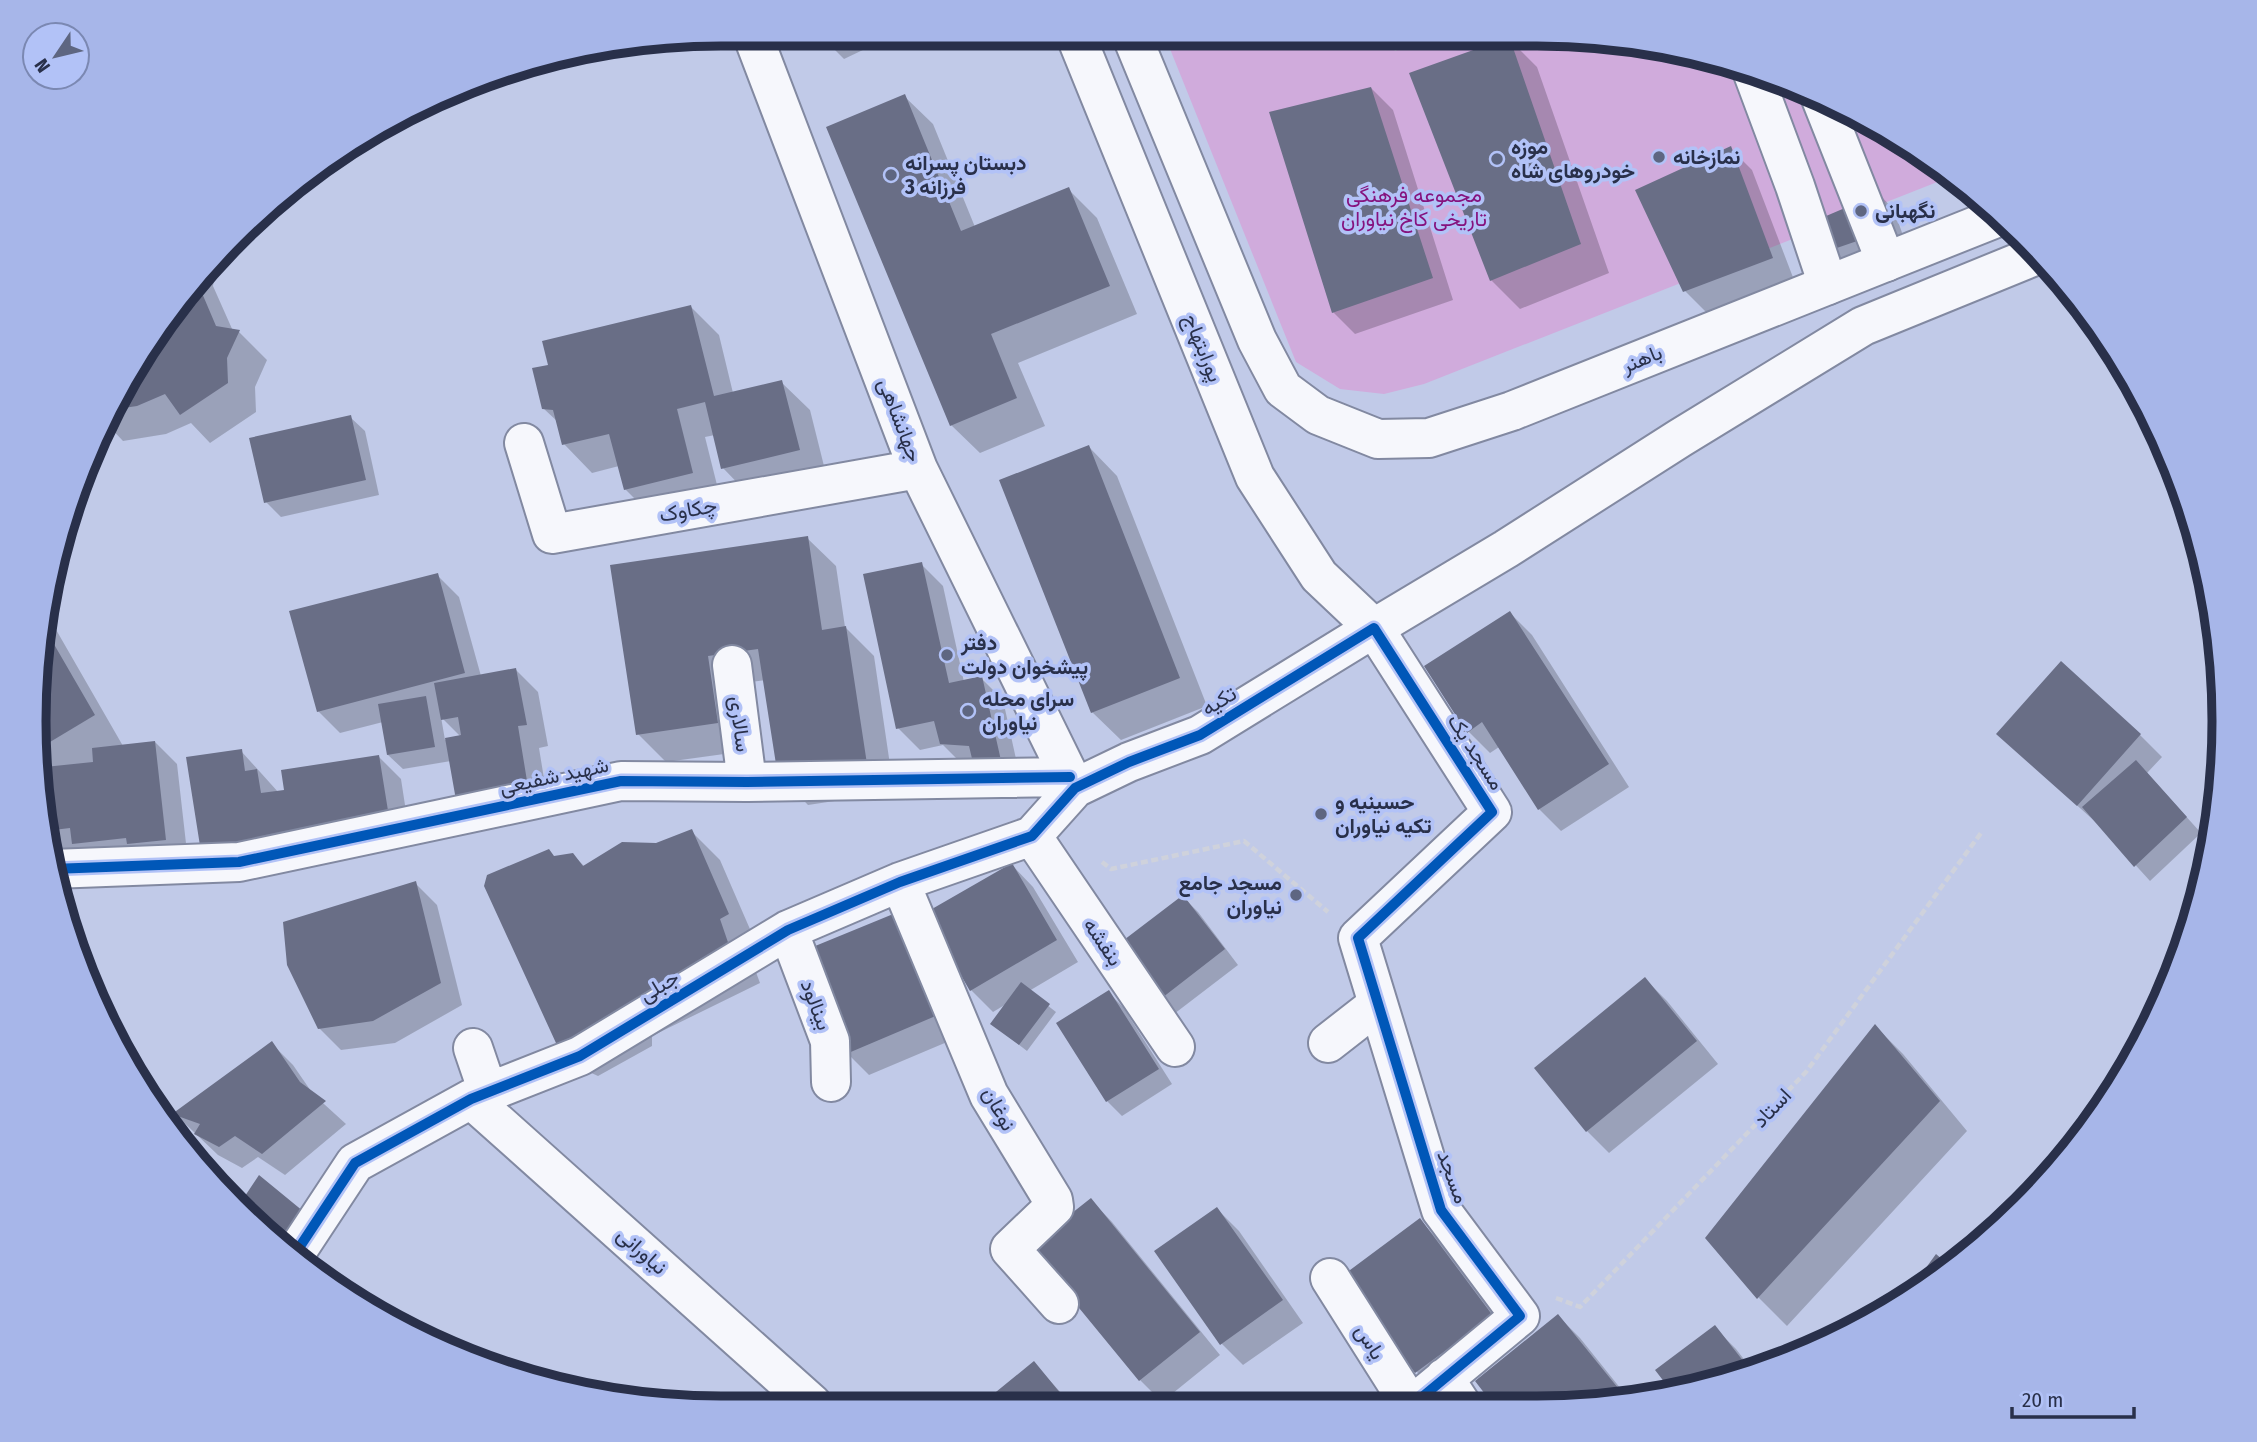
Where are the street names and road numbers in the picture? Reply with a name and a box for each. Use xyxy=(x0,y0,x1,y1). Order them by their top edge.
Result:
street label: پورابتهاج xyxy=(1177,310,1228,386)
street label: باهنر xyxy=(1617,339,1666,379)
street label: جهانشاهی xyxy=(872,375,928,465)
street label: چکاوک xyxy=(657,492,719,529)
street label: تکیه xyxy=(1197,680,1241,722)
street label: سالاری xyxy=(724,695,756,753)
street label: مسجد یک xyxy=(1442,709,1510,795)
street label: شهید شفیعی xyxy=(497,752,611,800)
street label: بنفشه xyxy=(1078,913,1128,971)
street label: جبلی xyxy=(634,964,684,1008)
street label: بینالود xyxy=(795,976,837,1034)
street label: نوغان xyxy=(976,1083,1022,1135)
street label: استاد xyxy=(1747,1083,1797,1133)
street label: مسجد xyxy=(1431,1147,1475,1207)
street label: نیاورانی xyxy=(611,1222,673,1280)
street label: یاس xyxy=(1349,1319,1391,1365)

